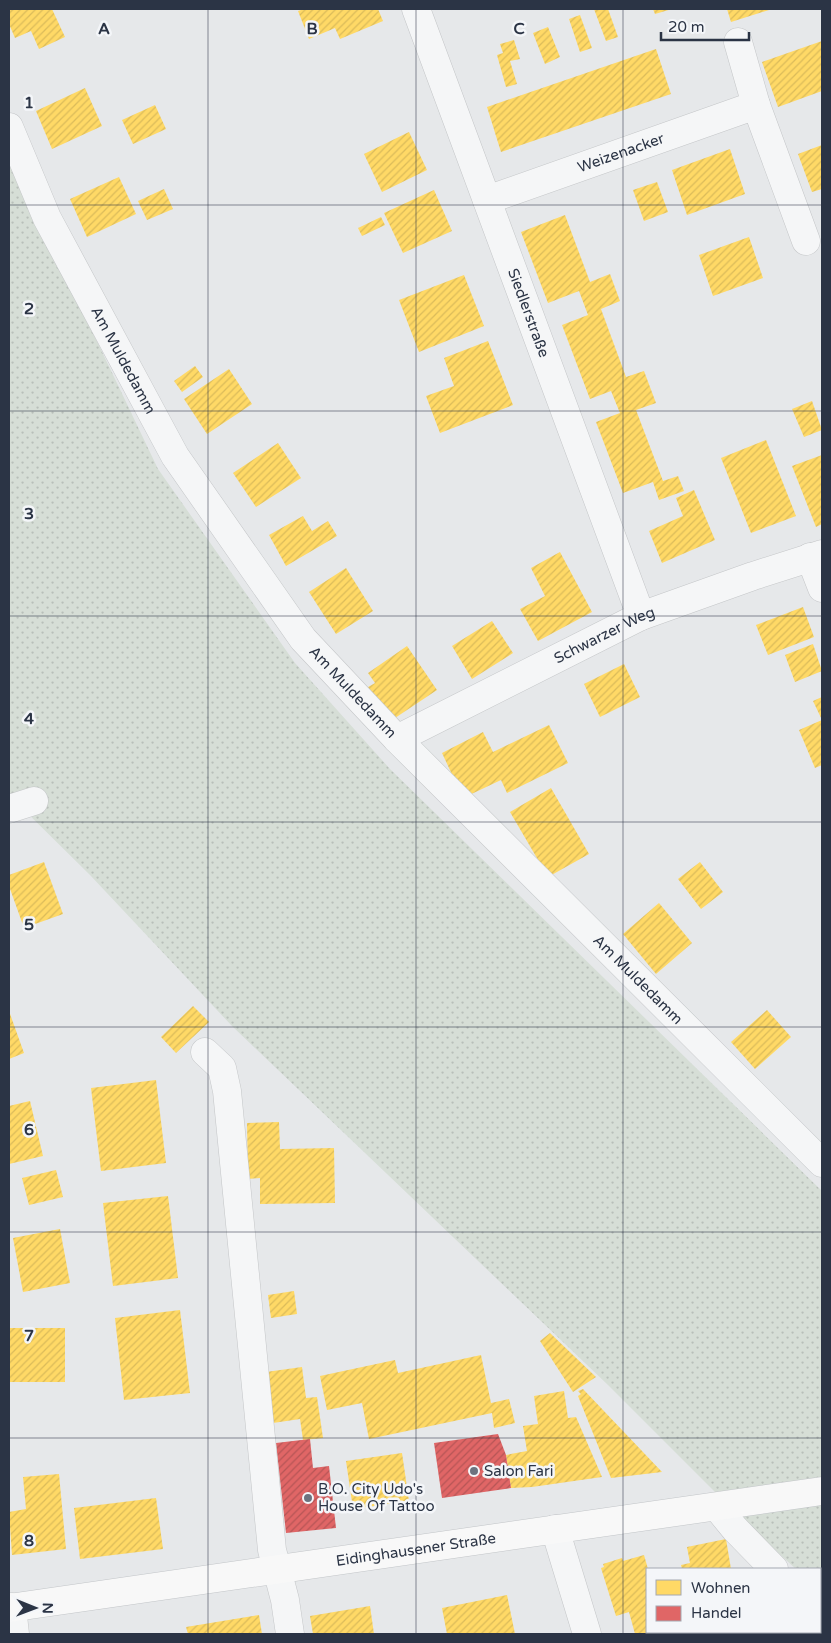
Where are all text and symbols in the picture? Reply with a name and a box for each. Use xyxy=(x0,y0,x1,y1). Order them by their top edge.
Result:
scale bar xyxy=(661,10,748,42)
text: 20 m xyxy=(668,18,705,36)
text: A xyxy=(98,19,110,39)
text: B xyxy=(306,19,318,39)
text: C xyxy=(513,19,525,39)
text: 1 xyxy=(24,93,34,113)
street label: Weizenacker xyxy=(575,129,667,176)
street label: Siedlerstraße xyxy=(504,266,553,360)
text: 2 xyxy=(24,299,34,319)
street label: Am Muldedamm xyxy=(87,303,160,417)
text: 3 xyxy=(24,504,34,524)
street label: Schwarzer Weg xyxy=(551,603,657,667)
street label: Am Muldedamm xyxy=(305,642,400,742)
text: 4 xyxy=(24,709,34,729)
text: 5 xyxy=(24,915,34,935)
street label: Am Muldedamm xyxy=(589,931,687,1028)
text: 6 xyxy=(24,1120,34,1140)
text: 7 xyxy=(24,1326,34,1346)
place label: Salon Fari xyxy=(484,1462,553,1480)
marker: Salon Fari xyxy=(468,1465,480,1477)
place label: B.O. City Udo's House Of Tattoo xyxy=(318,1480,435,1515)
marker: B.O. City Udo's House Of Tattoo xyxy=(302,1492,314,1504)
street label: Eidinghausener Straße xyxy=(335,1529,497,1570)
text: 8 xyxy=(24,1531,34,1551)
legend xyxy=(646,1568,821,1633)
text: Wohnen xyxy=(691,1579,751,1597)
north arrow xyxy=(10,1583,60,1633)
text: N xyxy=(39,1602,56,1614)
text: Handel xyxy=(691,1604,742,1622)

